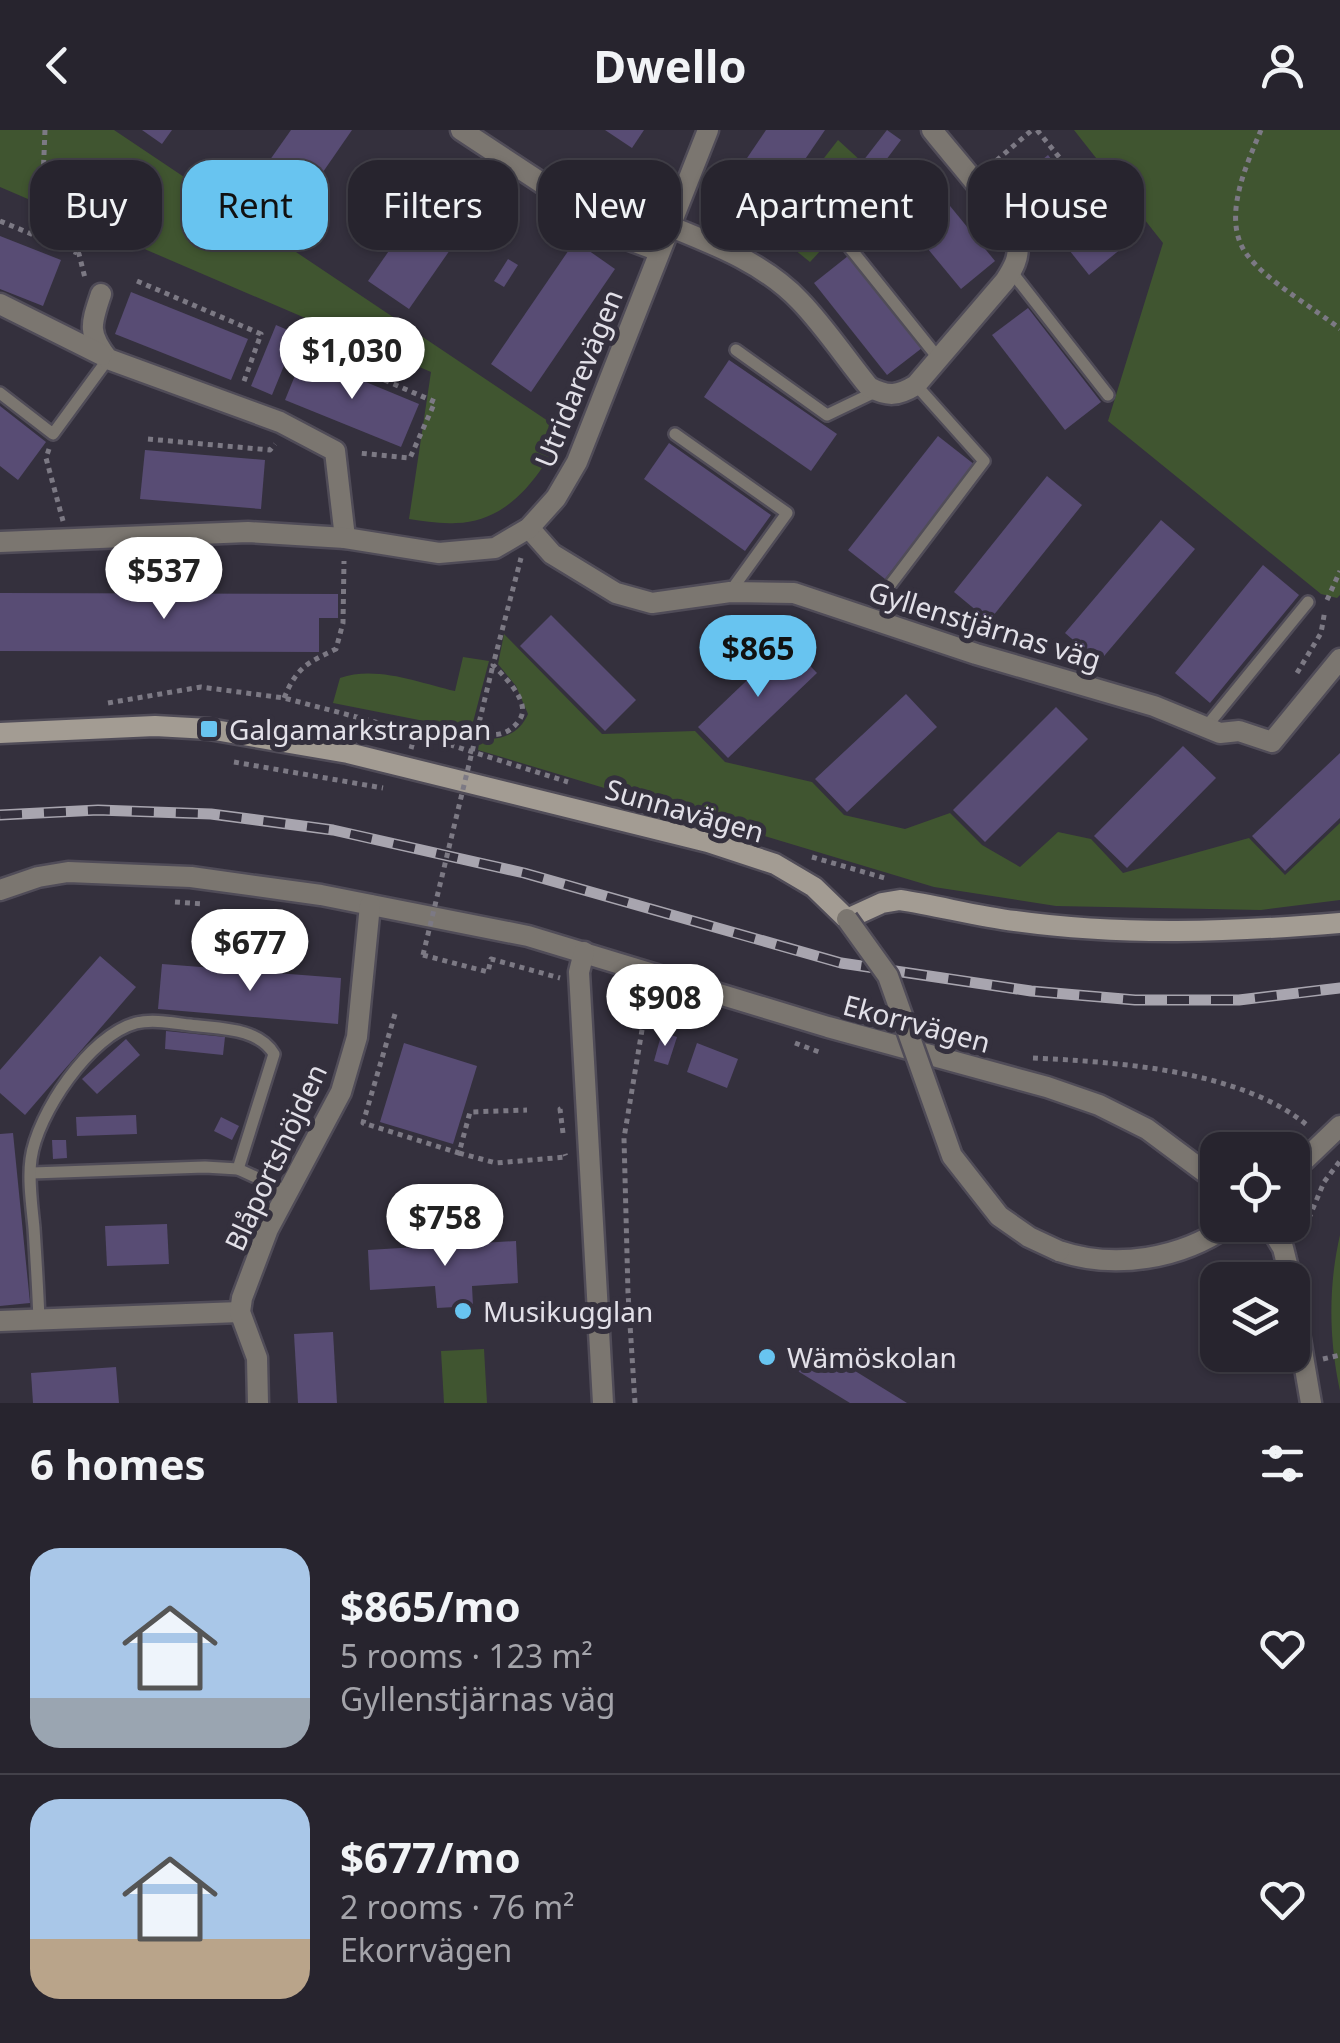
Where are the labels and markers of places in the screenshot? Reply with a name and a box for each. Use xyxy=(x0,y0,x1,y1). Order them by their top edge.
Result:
pin: $1,030 xyxy=(271,317,433,402)
pin: $537 xyxy=(105,537,223,622)
pin: $865 xyxy=(699,615,817,700)
place label: Galgamarkstrappan xyxy=(229,710,491,748)
marker: Galgamarkstrappan xyxy=(198,718,220,740)
pin: $677 xyxy=(191,909,309,994)
pin: $908 xyxy=(606,964,724,1049)
pin: $758 xyxy=(386,1184,504,1269)
place label: Musikugglan xyxy=(483,1292,653,1330)
marker: Musikugglan xyxy=(452,1300,474,1322)
place label: Wämöskolan xyxy=(787,1338,957,1376)
marker: Wämöskolan xyxy=(756,1346,778,1368)

